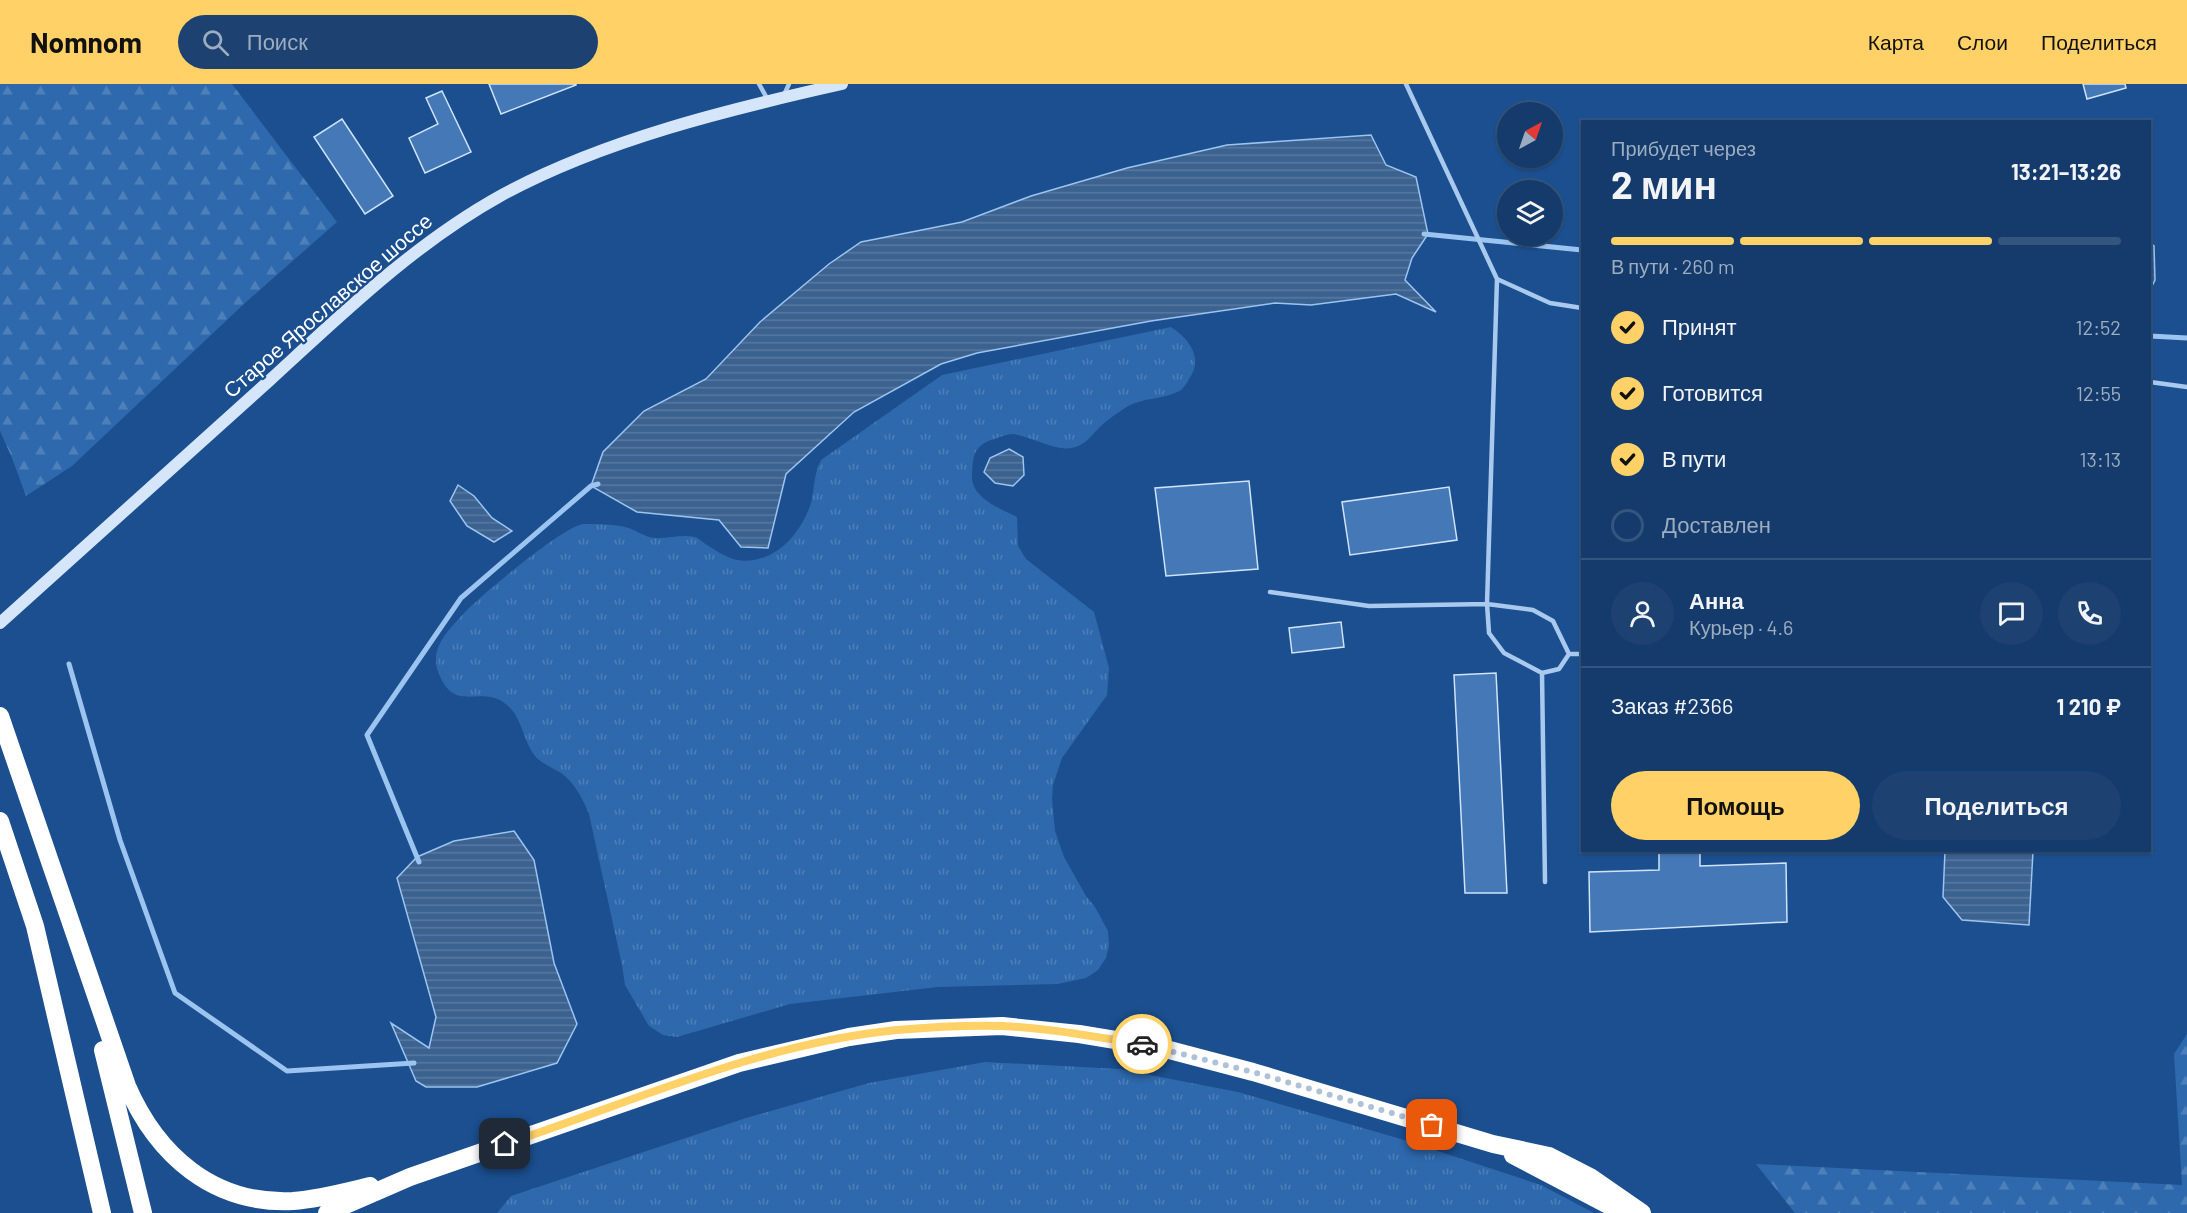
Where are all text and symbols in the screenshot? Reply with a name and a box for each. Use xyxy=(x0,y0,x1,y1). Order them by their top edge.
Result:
search box xyxy=(178,15,598,69)
text: Nomnom xyxy=(30,25,142,59)
icon: search xyxy=(199,26,232,59)
text: Поиск xyxy=(247,28,308,54)
text: Карта xyxy=(1868,29,1924,54)
text: Слои xyxy=(1957,29,2008,54)
text: Поделиться xyxy=(2041,29,2157,54)
north arrow xyxy=(1497,102,1563,168)
map controls xyxy=(1497,102,1563,246)
text: Прибудет через xyxy=(1611,136,1756,160)
text: 13:21–13:26 xyxy=(2011,158,2121,184)
text: 2 мин xyxy=(1611,160,1717,207)
button: layers xyxy=(1497,180,1563,246)
street label: Старое Ярославское шоссе xyxy=(218,208,436,402)
text: В пути · 260 m xyxy=(1611,254,1735,278)
icon: check xyxy=(1611,311,1644,344)
text: Принят xyxy=(1662,313,1736,339)
text: 12:52 xyxy=(2076,315,2121,339)
icon: check xyxy=(1611,377,1644,410)
text: Готовится xyxy=(1662,379,1763,405)
text: 12:55 xyxy=(2076,381,2121,405)
icon: check xyxy=(1611,443,1644,476)
text: В пути xyxy=(1662,445,1726,471)
text: 13:13 xyxy=(2080,447,2121,471)
text: Доставлен xyxy=(1662,511,1771,537)
button: person xyxy=(1611,582,1674,645)
button: chat xyxy=(1980,582,2043,645)
button: phone xyxy=(2058,582,2121,645)
text: Анна xyxy=(1689,587,1744,613)
text: Курьер · 4.6 xyxy=(1689,615,1793,639)
text: Заказ #2366 xyxy=(1611,692,1733,718)
text: 1 210 ₽ xyxy=(2056,693,2121,719)
button: Помощь xyxy=(1611,771,1860,840)
button: Поделиться xyxy=(1872,771,2121,840)
courier xyxy=(1112,1014,1172,1074)
icon: car xyxy=(1126,1028,1159,1061)
pin xyxy=(1406,1099,1457,1150)
icon: bag xyxy=(1415,1108,1448,1141)
pin xyxy=(479,1118,530,1169)
icon: home xyxy=(488,1127,521,1160)

